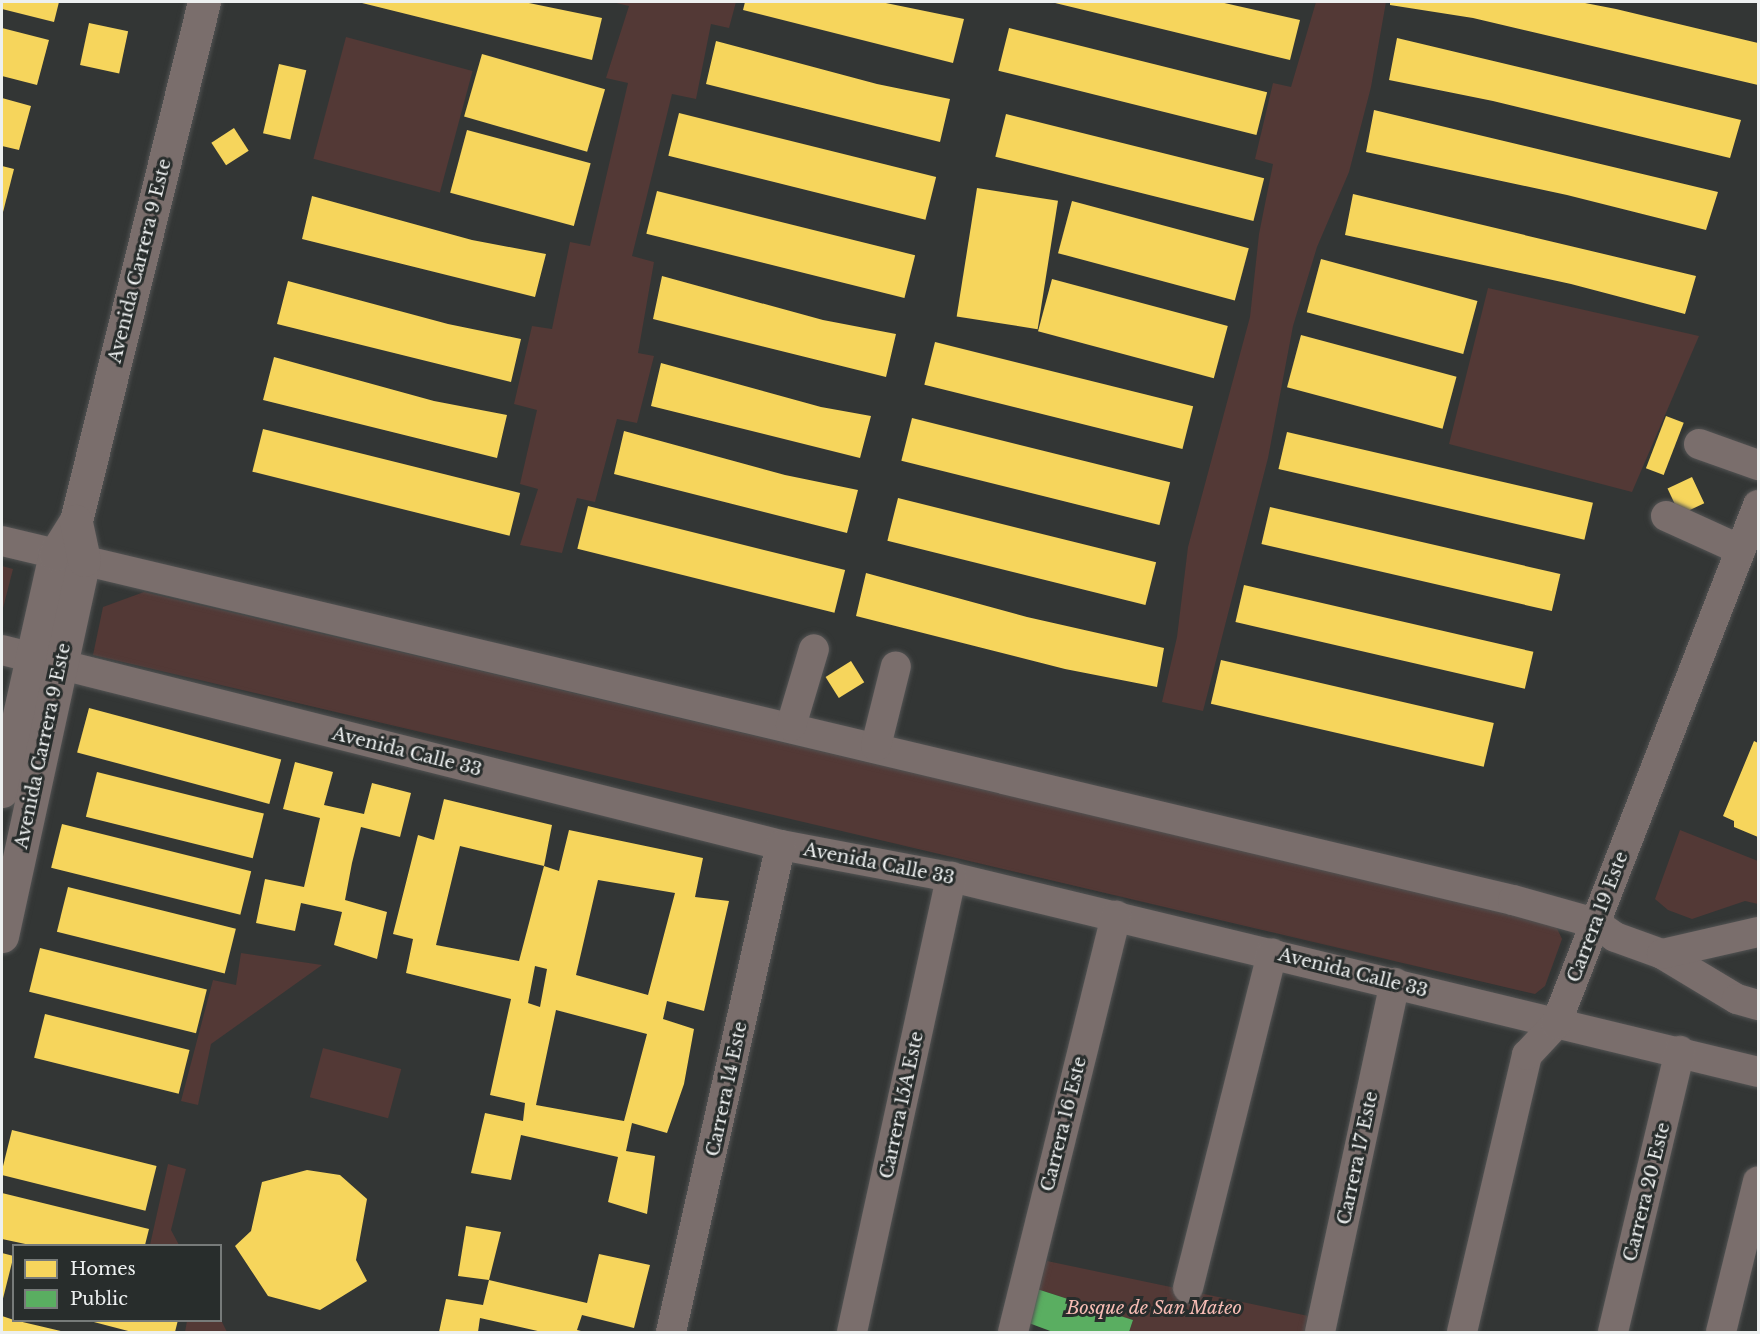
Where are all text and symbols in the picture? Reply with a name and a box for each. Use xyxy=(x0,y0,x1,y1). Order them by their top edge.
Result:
street label: Avenida Carrera 9 Este xyxy=(104,156,176,366)
street label: Avenida Carrera 9 Este xyxy=(11,641,75,851)
street label: Avenida Calle 33 xyxy=(330,723,484,781)
street label: Avenida Calle 33 xyxy=(802,839,956,889)
street label: Carrera 19 Este xyxy=(1563,848,1633,986)
street label: Avenida Calle 33 xyxy=(1276,944,1430,1002)
street label: Carrera 14 Este xyxy=(702,1020,752,1158)
street label: Carrera 15A Este xyxy=(876,1029,928,1181)
street label: Carrera 16 Este xyxy=(1037,1054,1091,1194)
street label: Carrera 17 Este xyxy=(1333,1089,1383,1227)
street label: Carrera 20 Este xyxy=(1619,1120,1675,1264)
legend xyxy=(12,1244,222,1322)
text: Homes xyxy=(70,1258,136,1280)
text: Public xyxy=(70,1288,128,1310)
park label: Bosque de San Mateo xyxy=(1066,1297,1242,1319)

